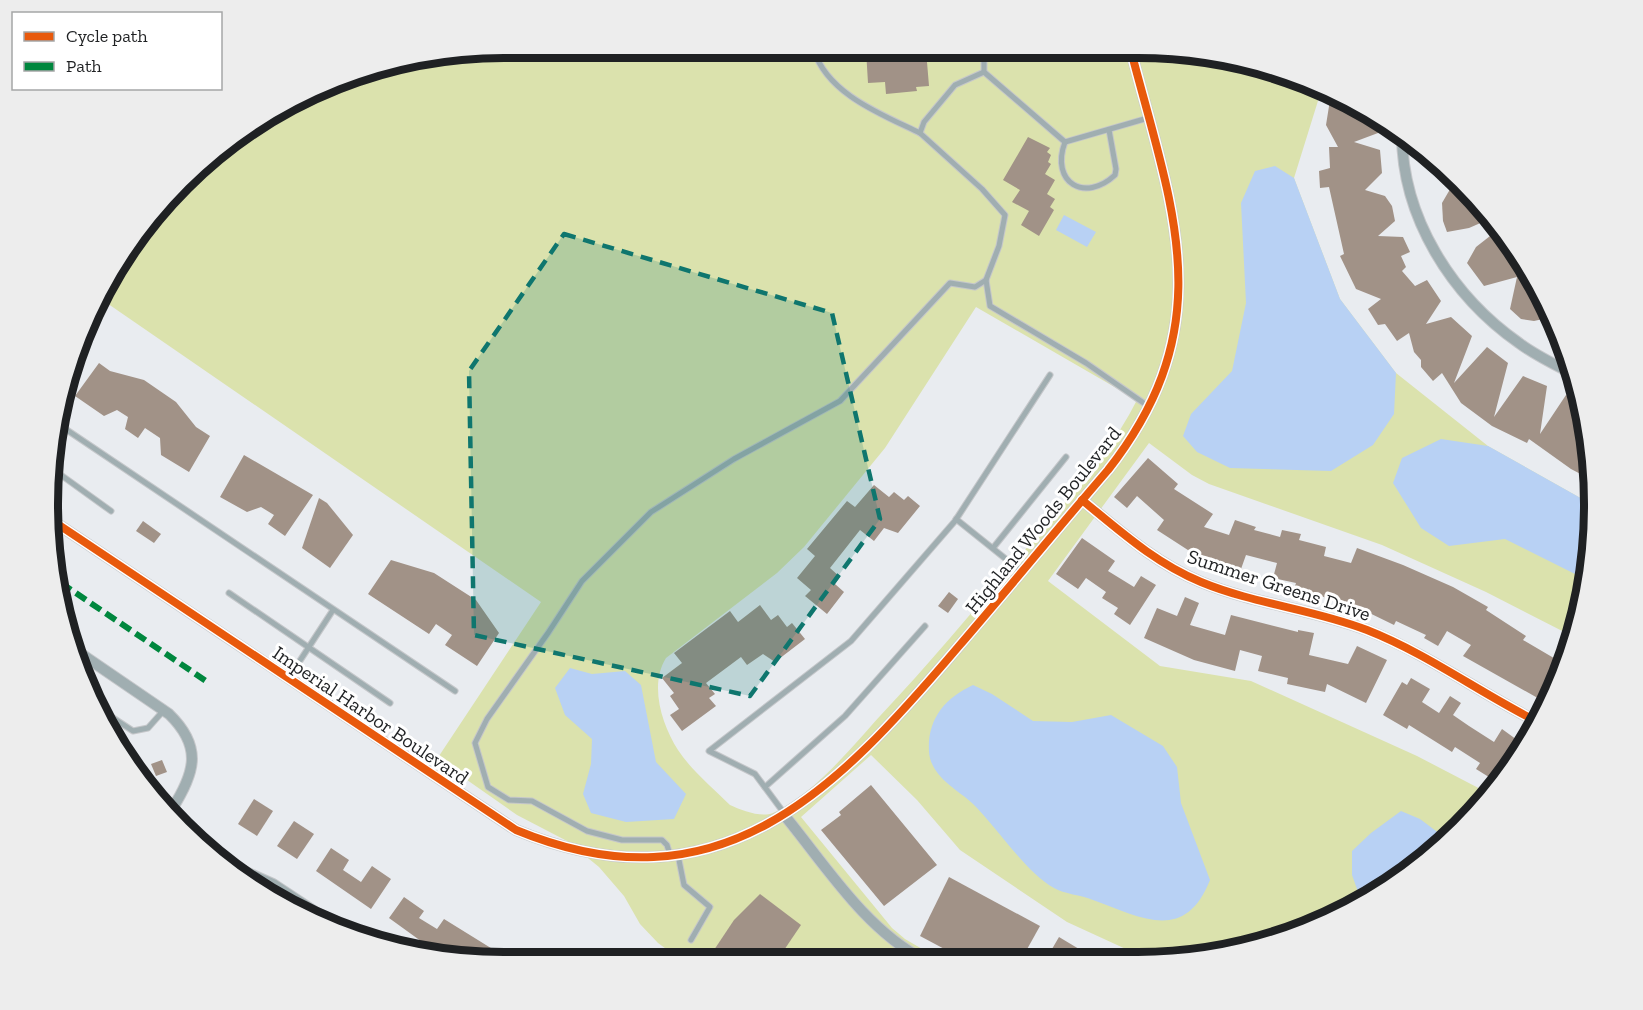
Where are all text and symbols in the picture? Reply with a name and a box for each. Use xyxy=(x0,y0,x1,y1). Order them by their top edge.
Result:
legend xyxy=(12,12,222,90)
text: Cycle path xyxy=(66,25,148,47)
text: Path xyxy=(66,55,102,77)
street label: Highland Woods Boulevard xyxy=(960,422,1126,618)
street label: Summer Greens Drive xyxy=(1184,544,1374,626)
street label: Imperial Harbor Boulevard xyxy=(268,640,474,790)

